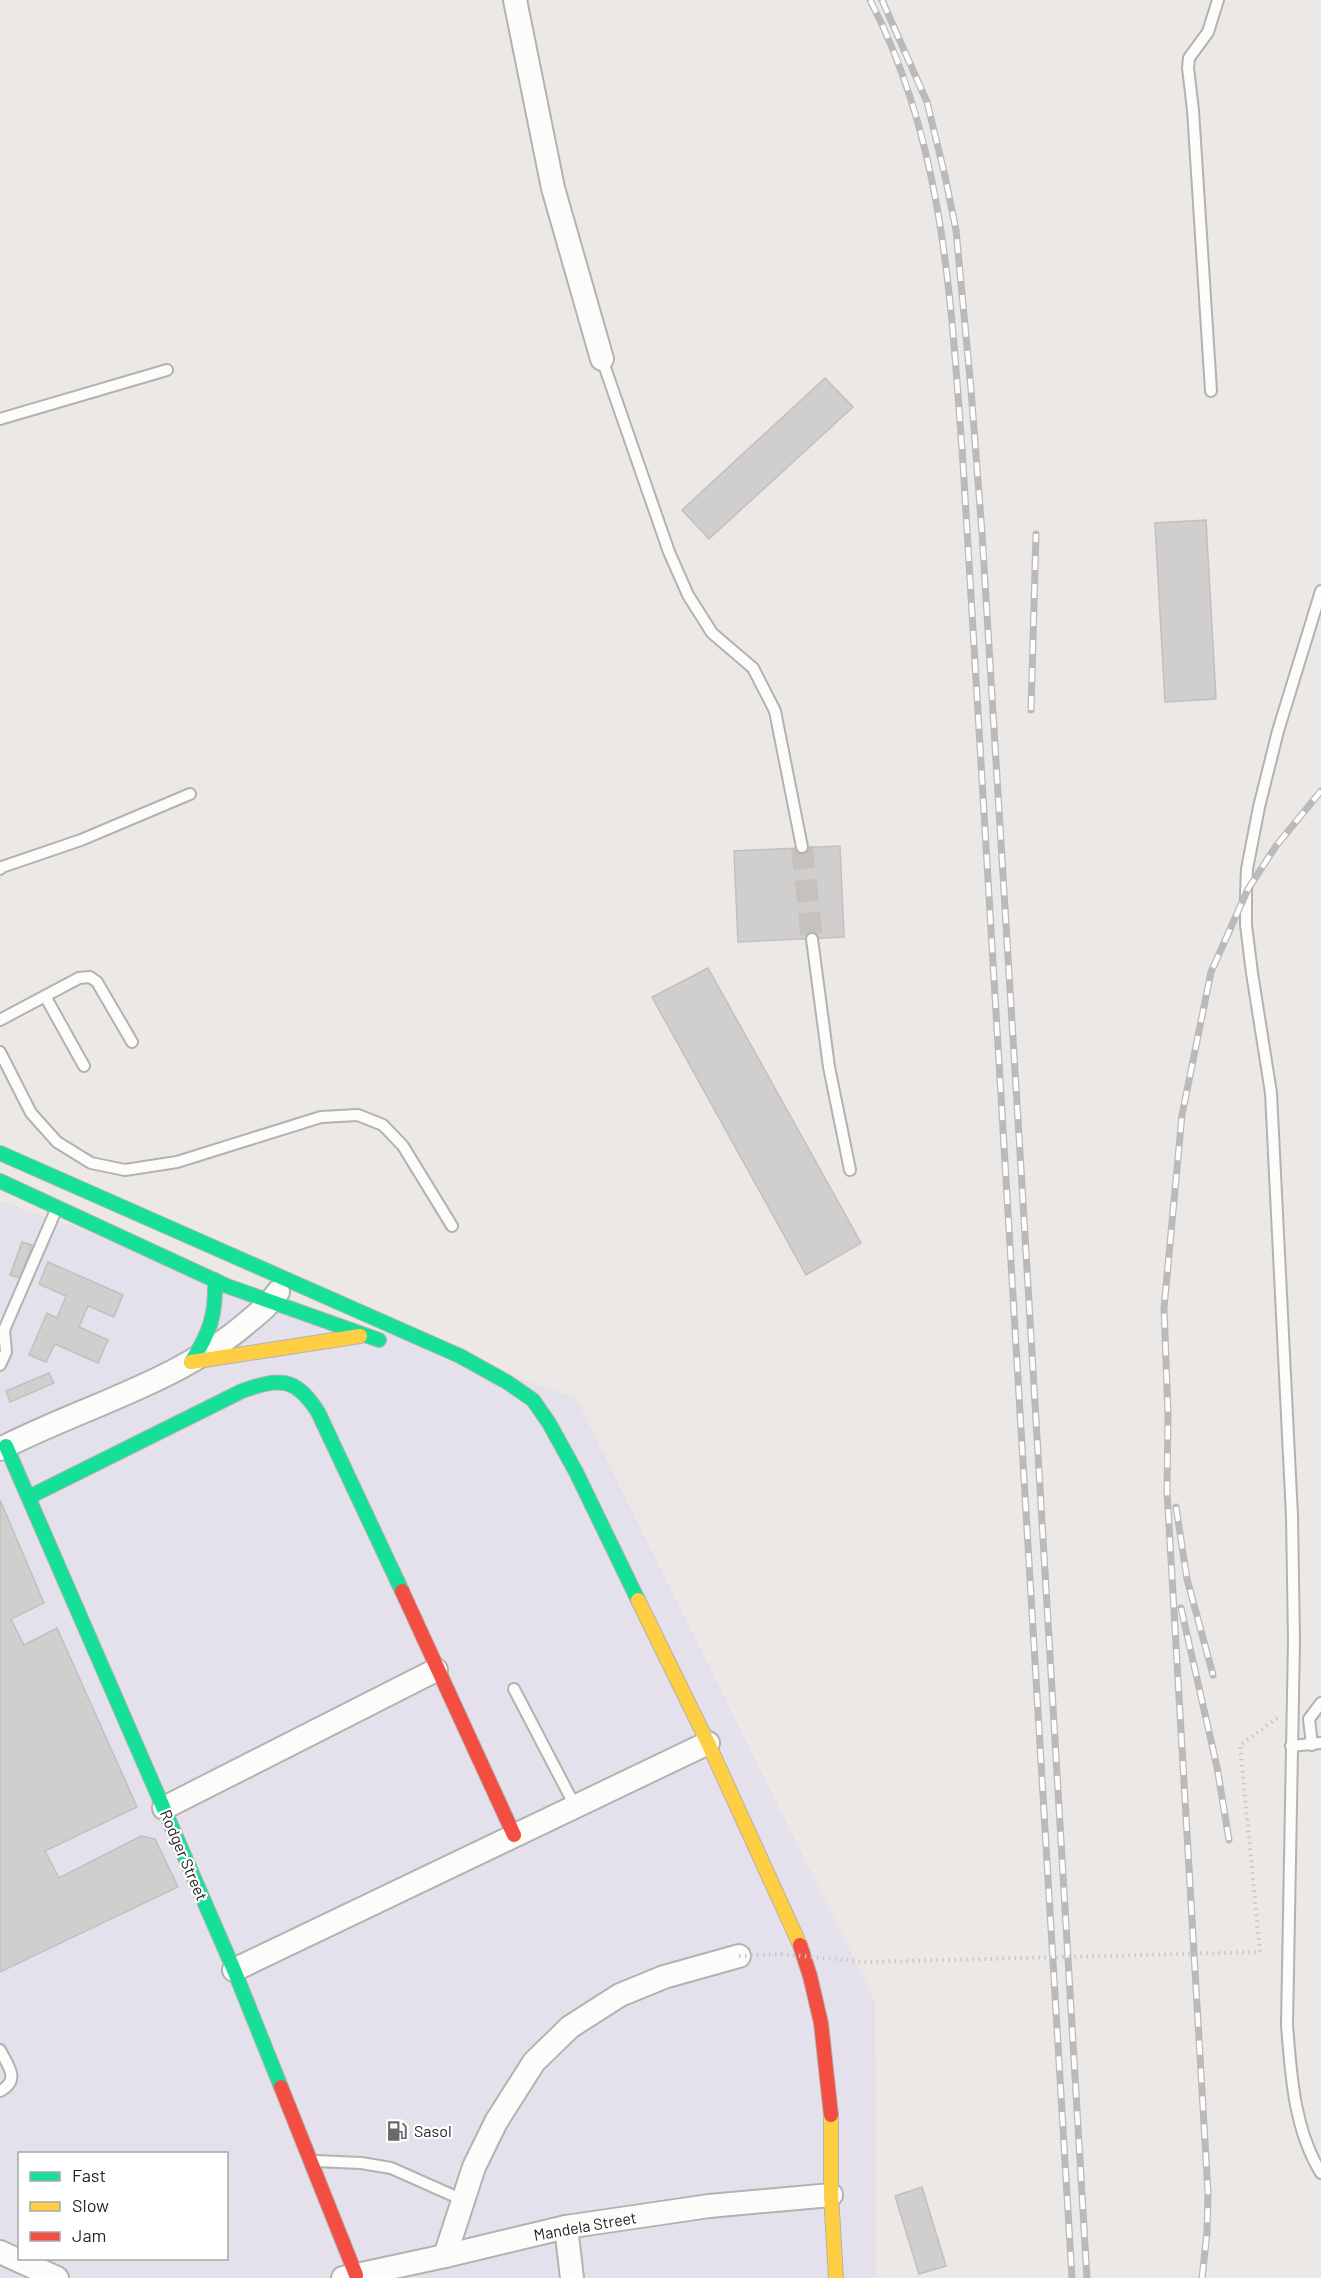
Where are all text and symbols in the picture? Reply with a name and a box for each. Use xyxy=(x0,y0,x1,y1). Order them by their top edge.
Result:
street label: Rodger Street xyxy=(157,1806,212,1903)
fuel station icon: Sasol xyxy=(385,2119,409,2143)
place label: Sasol xyxy=(414,2121,452,2140)
legend xyxy=(18,2152,228,2260)
text: Fast xyxy=(72,2164,106,2186)
text: Slow xyxy=(72,2194,109,2216)
street label: Mandela Street xyxy=(532,2207,638,2244)
text: Jam xyxy=(72,2224,106,2246)

